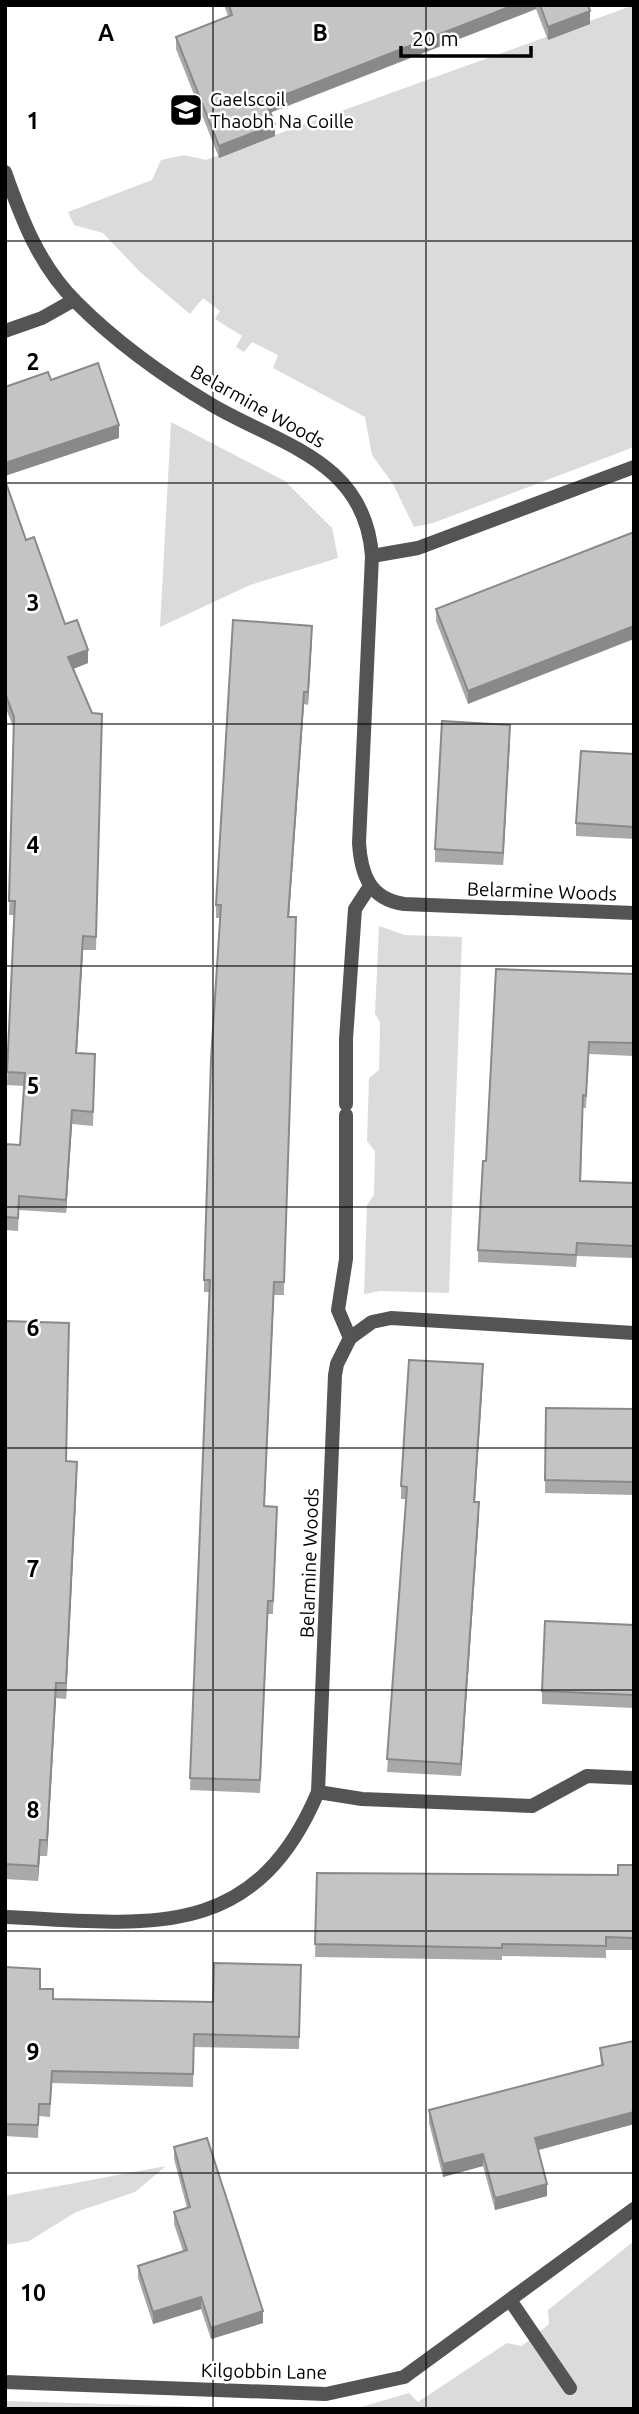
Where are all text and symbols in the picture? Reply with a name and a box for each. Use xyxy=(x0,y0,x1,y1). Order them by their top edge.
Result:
scale bar xyxy=(401,14,530,58)
text: A xyxy=(98,20,114,45)
text: B xyxy=(312,20,328,45)
text: 20 m xyxy=(412,26,459,50)
place label: Gaelscoil Thaobh Na Coille xyxy=(210,88,354,132)
school or university icon: Gaelscoil Thaobh Na Coille xyxy=(167,91,205,129)
text: 1 xyxy=(27,108,39,133)
text: 2 xyxy=(27,349,39,374)
street label: Belarmine Woods xyxy=(187,360,329,452)
text: 3 xyxy=(27,590,39,615)
text: 4 xyxy=(27,832,40,857)
street label: Belarmine Woods xyxy=(467,877,617,905)
text: 5 xyxy=(27,1073,39,1098)
text: 6 xyxy=(27,1315,40,1340)
street label: Belarmine Woods xyxy=(295,1488,323,1638)
text: 7 xyxy=(27,1556,39,1581)
text: 8 xyxy=(27,1797,39,1822)
text: 9 xyxy=(27,2039,39,2064)
text: 10 xyxy=(20,2280,46,2305)
street label: Kilgobbin Lane xyxy=(201,2359,327,2383)

